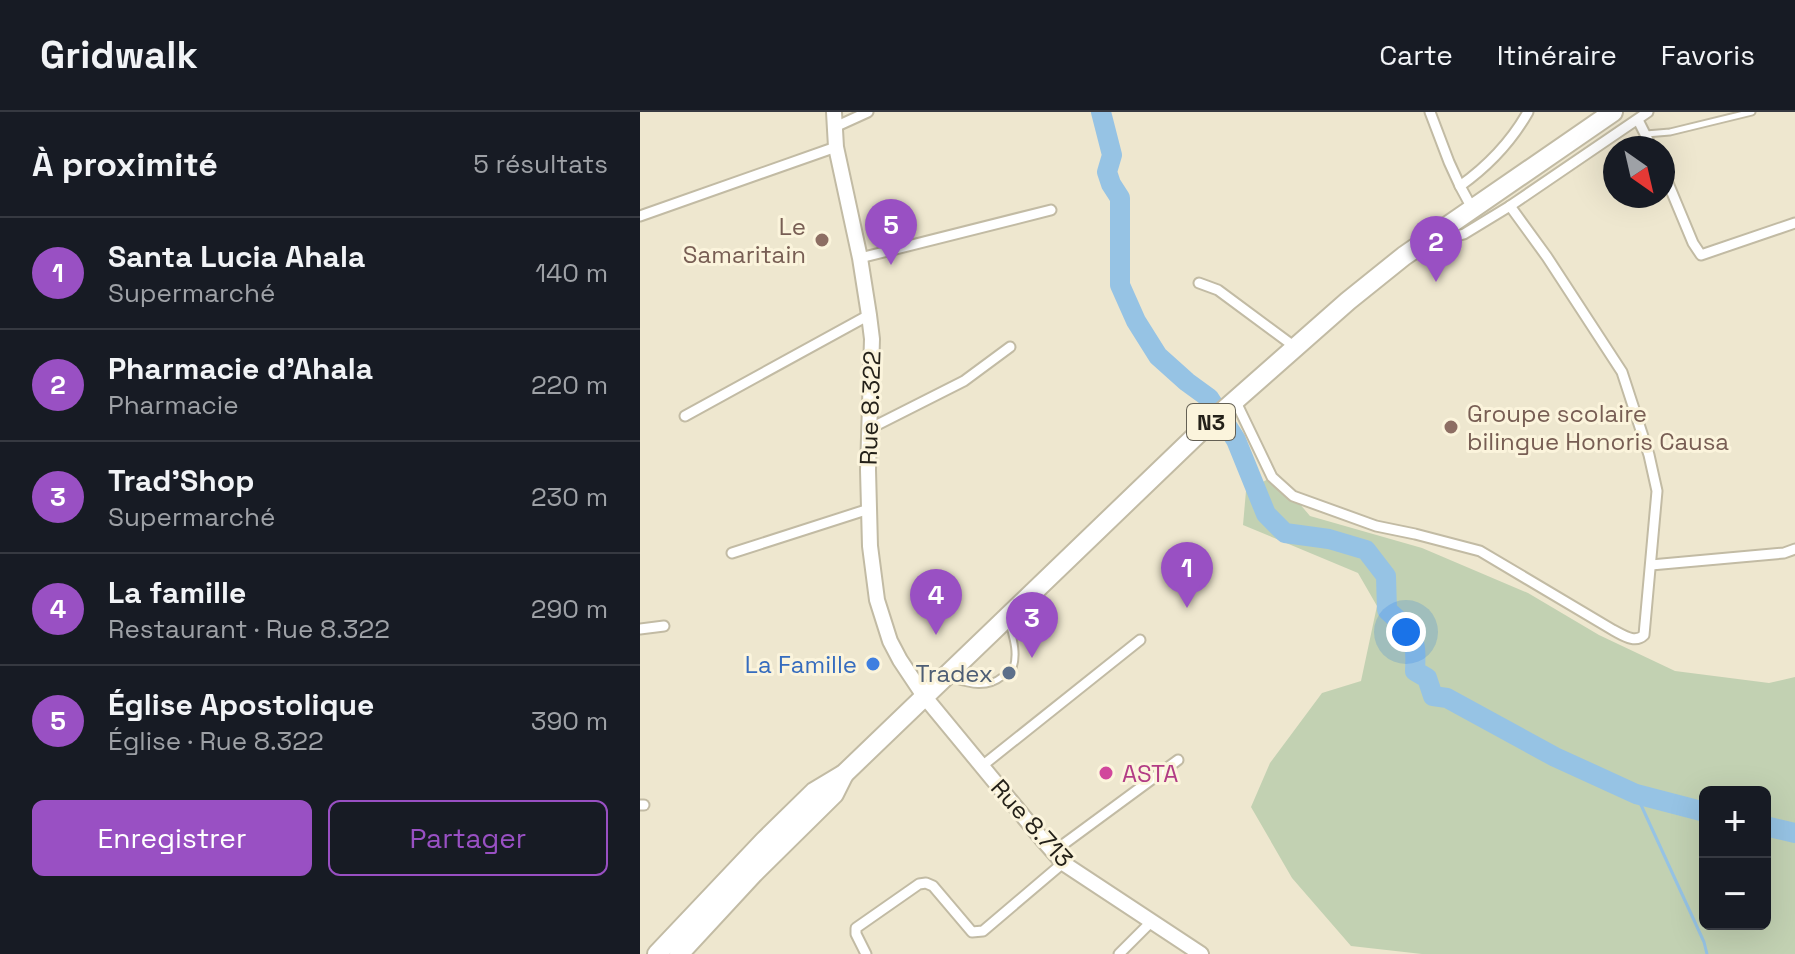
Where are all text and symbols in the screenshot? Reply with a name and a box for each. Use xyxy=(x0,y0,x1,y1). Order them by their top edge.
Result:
text: Gridwalk xyxy=(40,31,198,79)
text: Carte xyxy=(1379,37,1453,73)
text: Itinéraire xyxy=(1497,37,1617,73)
text: Favoris xyxy=(1661,37,1755,73)
north arrow xyxy=(1603,136,1675,208)
text: À proximité xyxy=(32,143,218,186)
text: 5 résultats xyxy=(473,147,608,181)
pin: 5 xyxy=(865,199,917,265)
place label: Le Samaritain xyxy=(683,211,806,270)
pin: 2 xyxy=(1410,216,1462,282)
marker: Le Samaritain xyxy=(813,231,831,249)
text: Santa Lucia Ahala xyxy=(108,237,365,276)
text: 1 xyxy=(52,256,64,290)
text: 140 m xyxy=(535,256,608,290)
text: Supermarché xyxy=(108,276,275,310)
text: Pharmacie d'Ahala xyxy=(108,349,373,388)
street label: Rue 8.322 xyxy=(853,350,887,466)
text: 2 xyxy=(50,368,66,402)
text: 220 m xyxy=(531,368,608,402)
text: Pharmacie xyxy=(108,388,239,422)
place label: Groupe scolaire bilingue Honoris Causa xyxy=(1467,398,1729,457)
road number: N3 xyxy=(1187,404,1235,440)
marker: Groupe scolaire bilingue Honoris Causa xyxy=(1442,418,1460,436)
text: Trad'Shop xyxy=(108,461,254,500)
text: 3 xyxy=(50,480,66,514)
text: 230 m xyxy=(531,480,608,514)
text: Supermarché xyxy=(108,500,275,534)
pin: 1 xyxy=(1161,542,1213,608)
pin: 4 xyxy=(910,569,962,635)
text: La famille xyxy=(108,573,246,612)
text: 4 xyxy=(50,592,66,626)
text: 290 m xyxy=(531,592,608,626)
pin: 3 xyxy=(1006,592,1058,658)
text: Restaurant · Rue 8.322 xyxy=(108,612,390,646)
your location xyxy=(1386,612,1426,652)
place label: La Famille xyxy=(745,649,857,680)
marker: La Famille xyxy=(864,655,882,673)
place label: Tradex xyxy=(915,658,993,689)
marker: Tradex xyxy=(1000,664,1018,682)
text: Église Apostolique xyxy=(108,685,374,724)
text: 5 xyxy=(50,704,66,738)
text: 390 m xyxy=(531,704,608,738)
text: Église · Rue 8.322 xyxy=(108,724,324,758)
place label: ASTA xyxy=(1122,758,1178,789)
marker: ASTA xyxy=(1097,764,1115,782)
street label: Rue 8.713 xyxy=(984,772,1080,874)
map controls xyxy=(1699,786,1771,930)
button: + xyxy=(1699,786,1771,858)
button: Enregistrer xyxy=(32,800,312,876)
button: Partager xyxy=(328,800,608,876)
button: − xyxy=(1699,858,1771,930)

